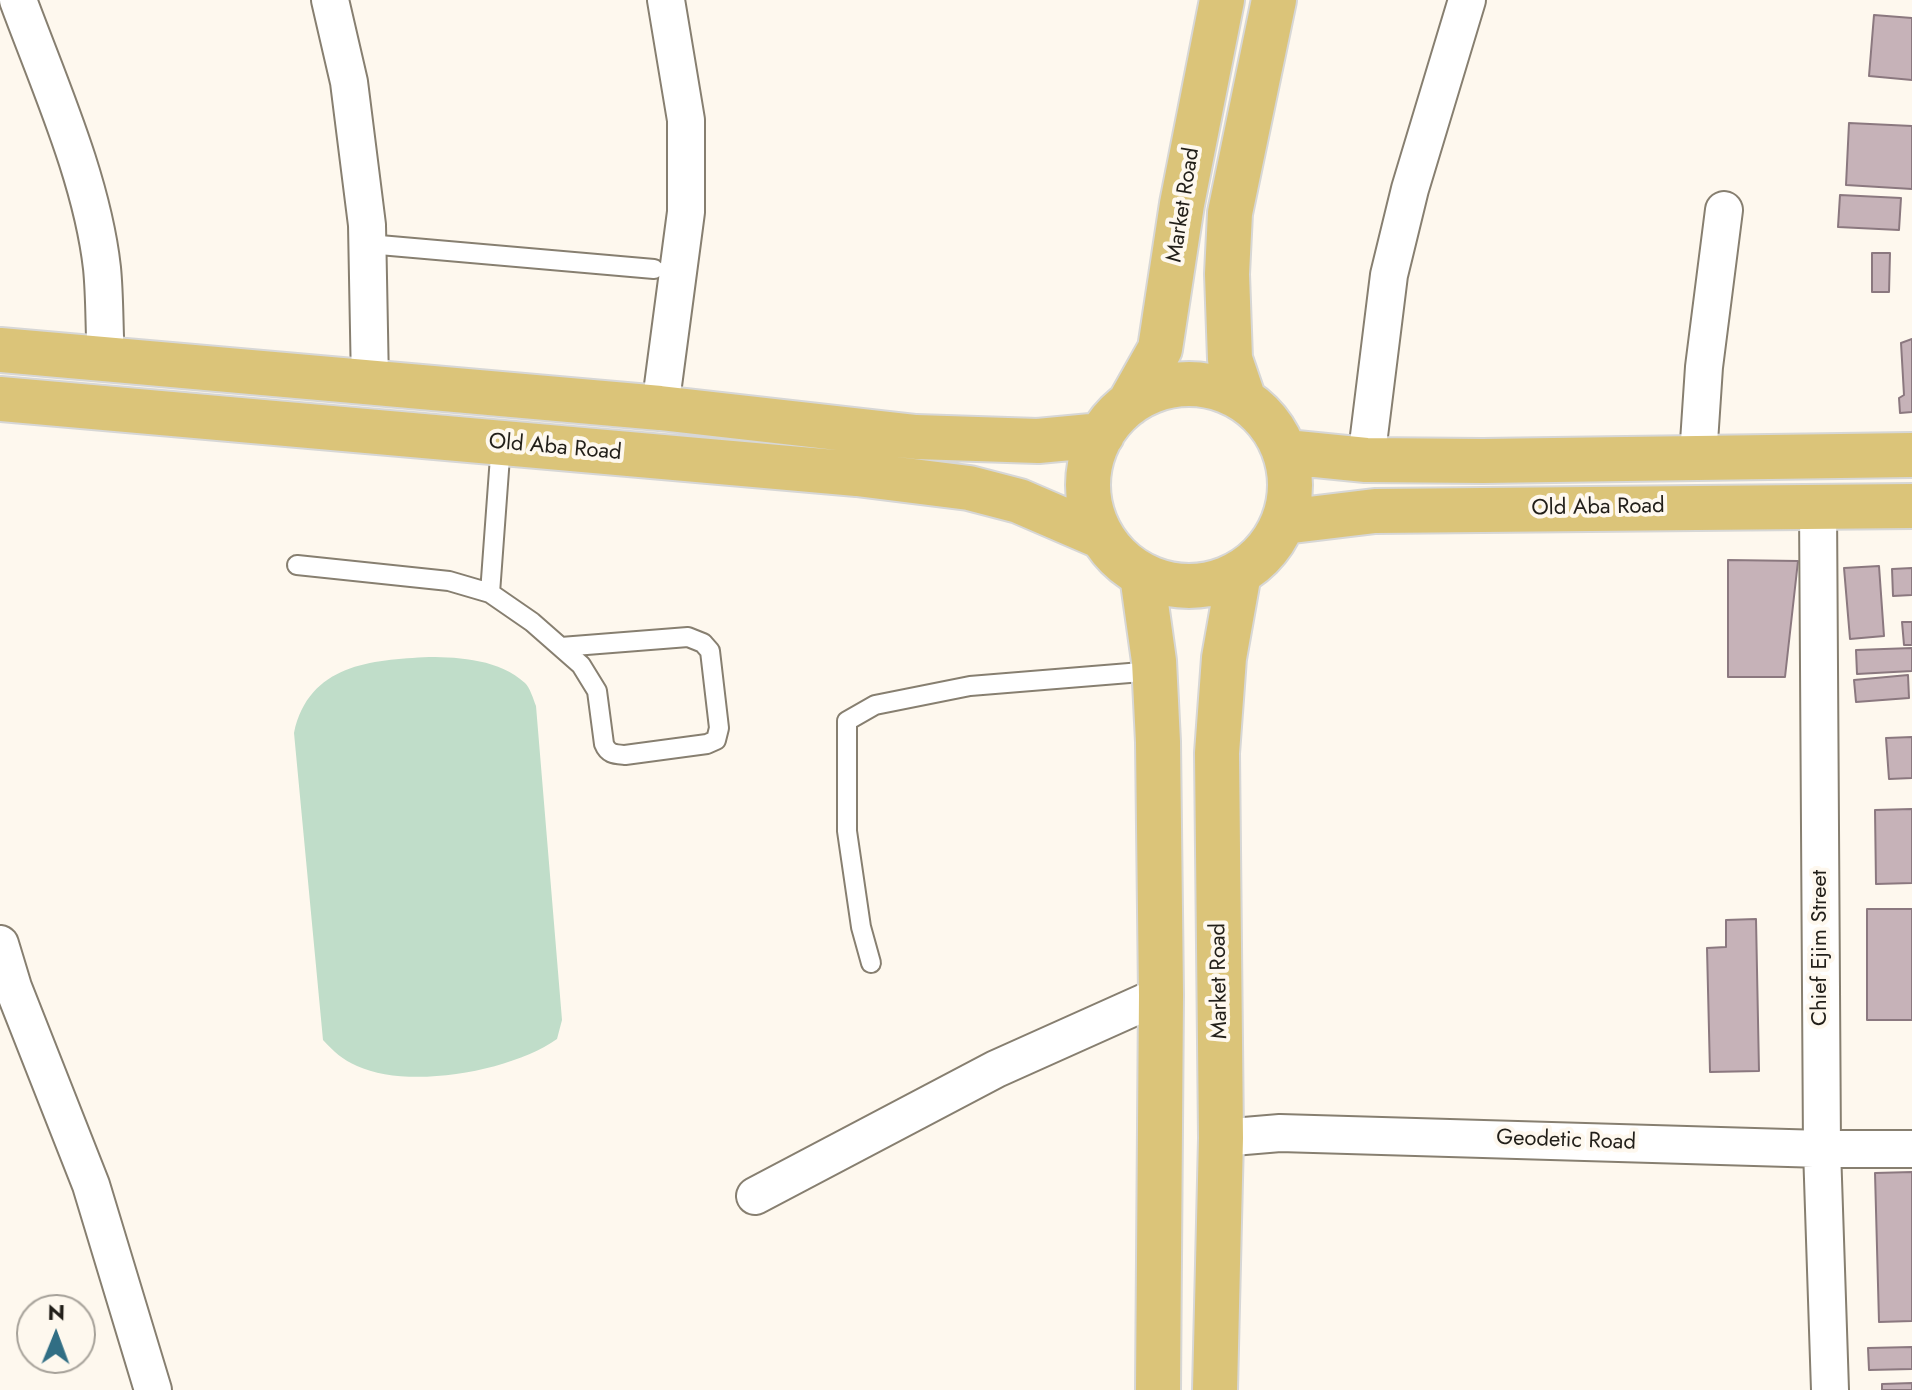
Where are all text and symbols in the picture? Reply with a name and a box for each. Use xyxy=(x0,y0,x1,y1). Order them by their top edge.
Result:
street label: Market Road xyxy=(1162,146,1206,264)
street label: Old Aba Road xyxy=(487,429,623,467)
street label: Old Aba Road xyxy=(1531,494,1665,522)
street label: Chief Ejim Street xyxy=(1808,870,1834,1026)
street label: Market Road xyxy=(1206,923,1234,1039)
street label: Geodetic Road xyxy=(1496,1125,1636,1157)
north arrow xyxy=(16,1294,96,1374)
text: N xyxy=(47,1296,65,1328)

